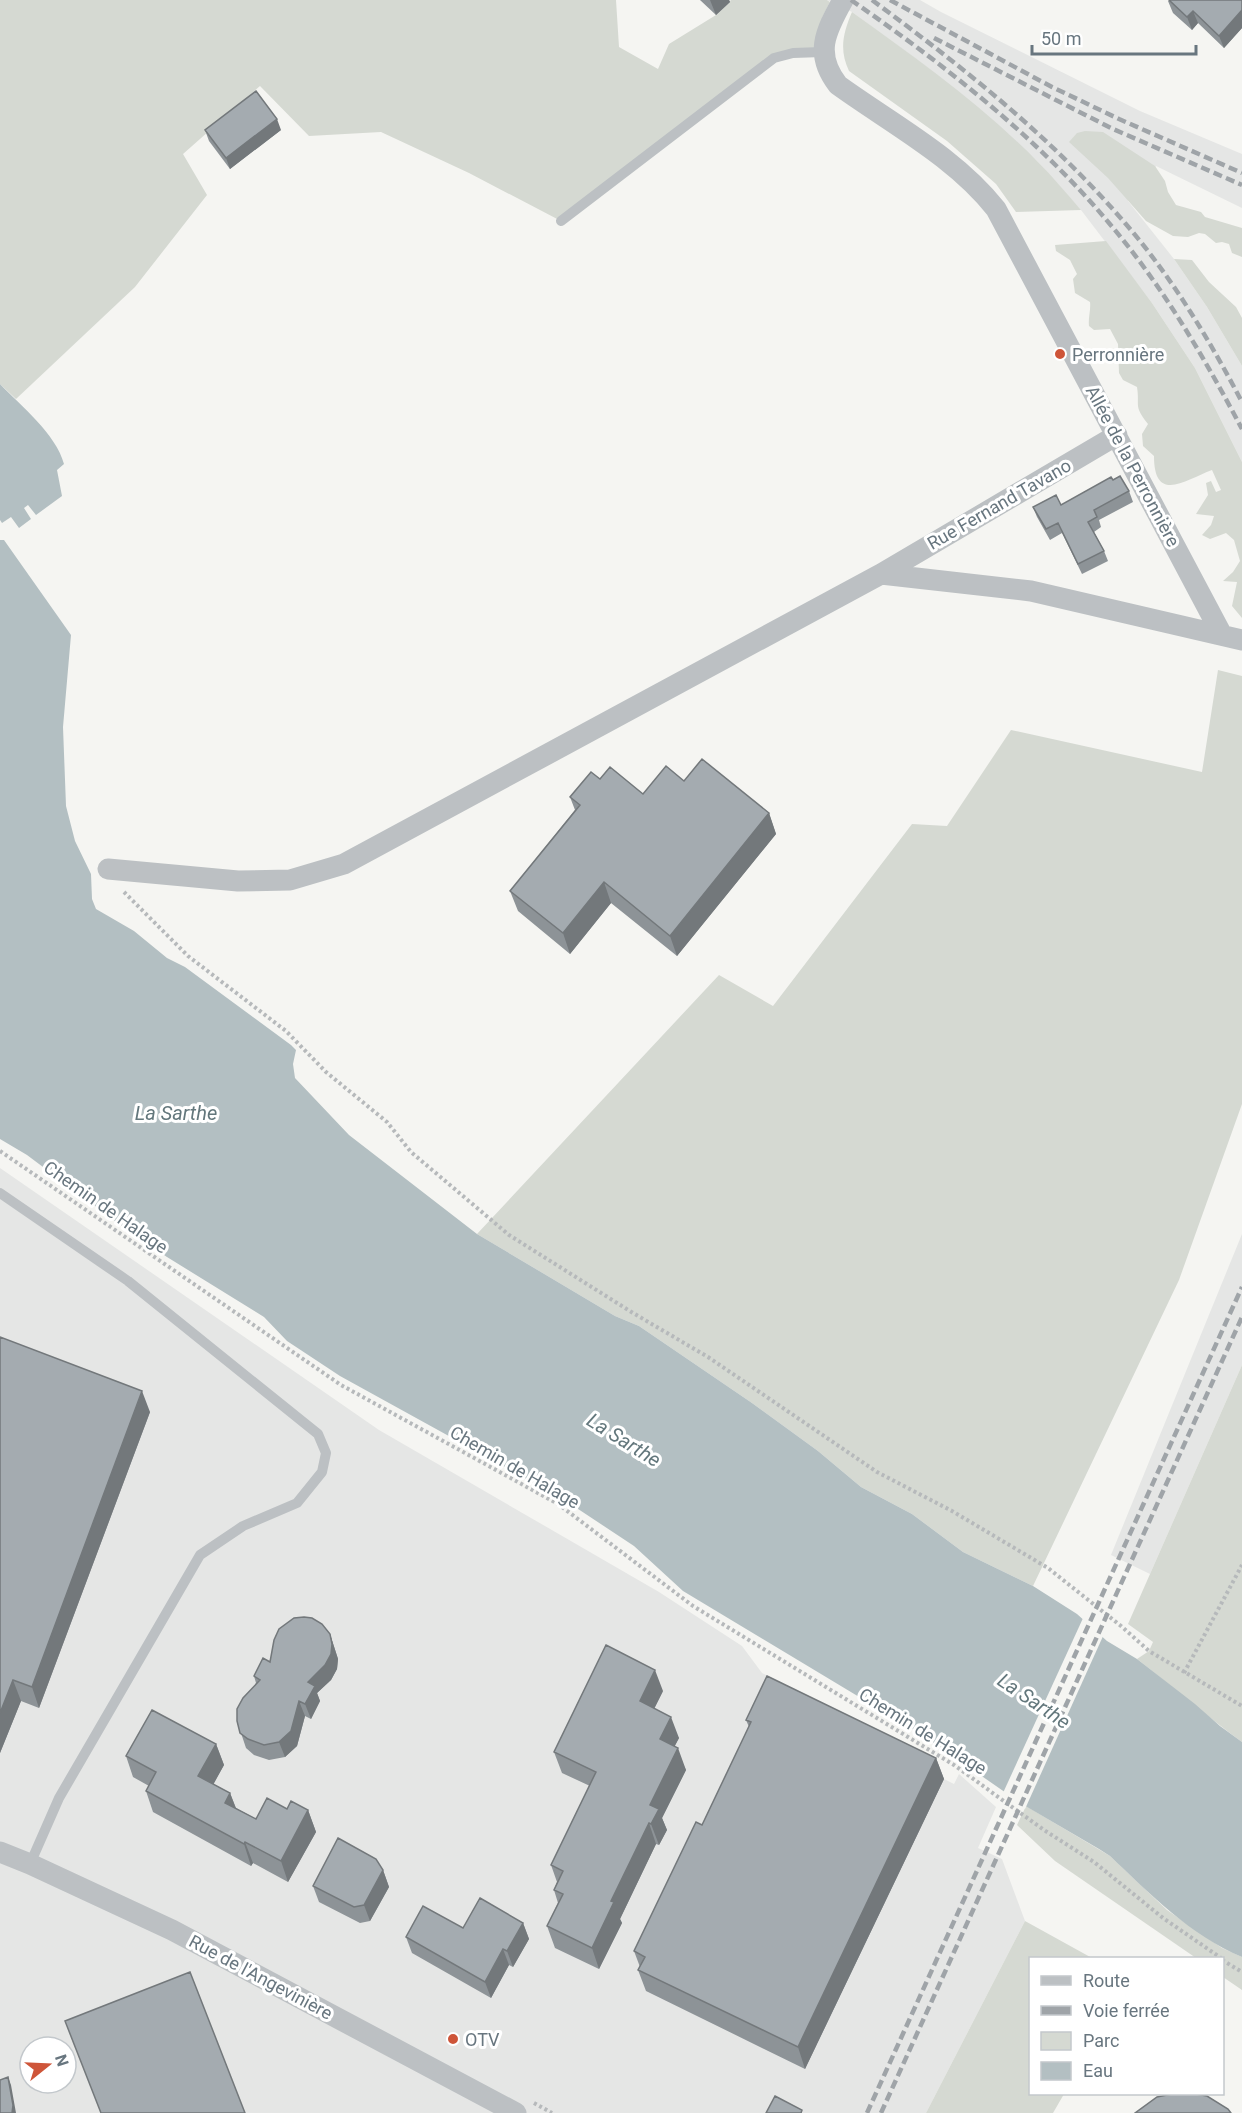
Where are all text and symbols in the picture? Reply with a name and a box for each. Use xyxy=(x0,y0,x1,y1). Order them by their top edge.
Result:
scale bar xyxy=(1032,18,1196,56)
text: 50 m xyxy=(1041,28,1081,49)
place label: Perronnière xyxy=(1072,344,1164,365)
marker: Perronnière xyxy=(1053,347,1067,361)
street label: Allée de la Perronnière xyxy=(1082,382,1184,550)
street label: Rue Fernand Tavano xyxy=(923,454,1075,554)
water label: La Sarthe xyxy=(135,1101,217,1125)
street label: Chemin de Halage xyxy=(40,1156,172,1258)
water label: La Sarthe xyxy=(583,1408,665,1472)
street label: Chemin de Halage xyxy=(446,1421,584,1513)
water label: La Sarthe xyxy=(993,1668,1075,1734)
street label: Chemin de Halage xyxy=(855,1683,991,1779)
street label: Rue de l'Angevinière xyxy=(186,1930,336,2024)
legend xyxy=(1029,1957,1224,2095)
text: Route xyxy=(1083,1970,1130,1991)
text: Voie ferrée xyxy=(1083,2000,1169,2021)
place label: OTV xyxy=(465,2029,500,2050)
text: Parc xyxy=(1083,2030,1119,2051)
marker: OTV xyxy=(446,2032,460,2046)
north arrow xyxy=(18,2035,78,2095)
text: N xyxy=(51,2052,73,2069)
text: Eau xyxy=(1083,2060,1113,2081)

